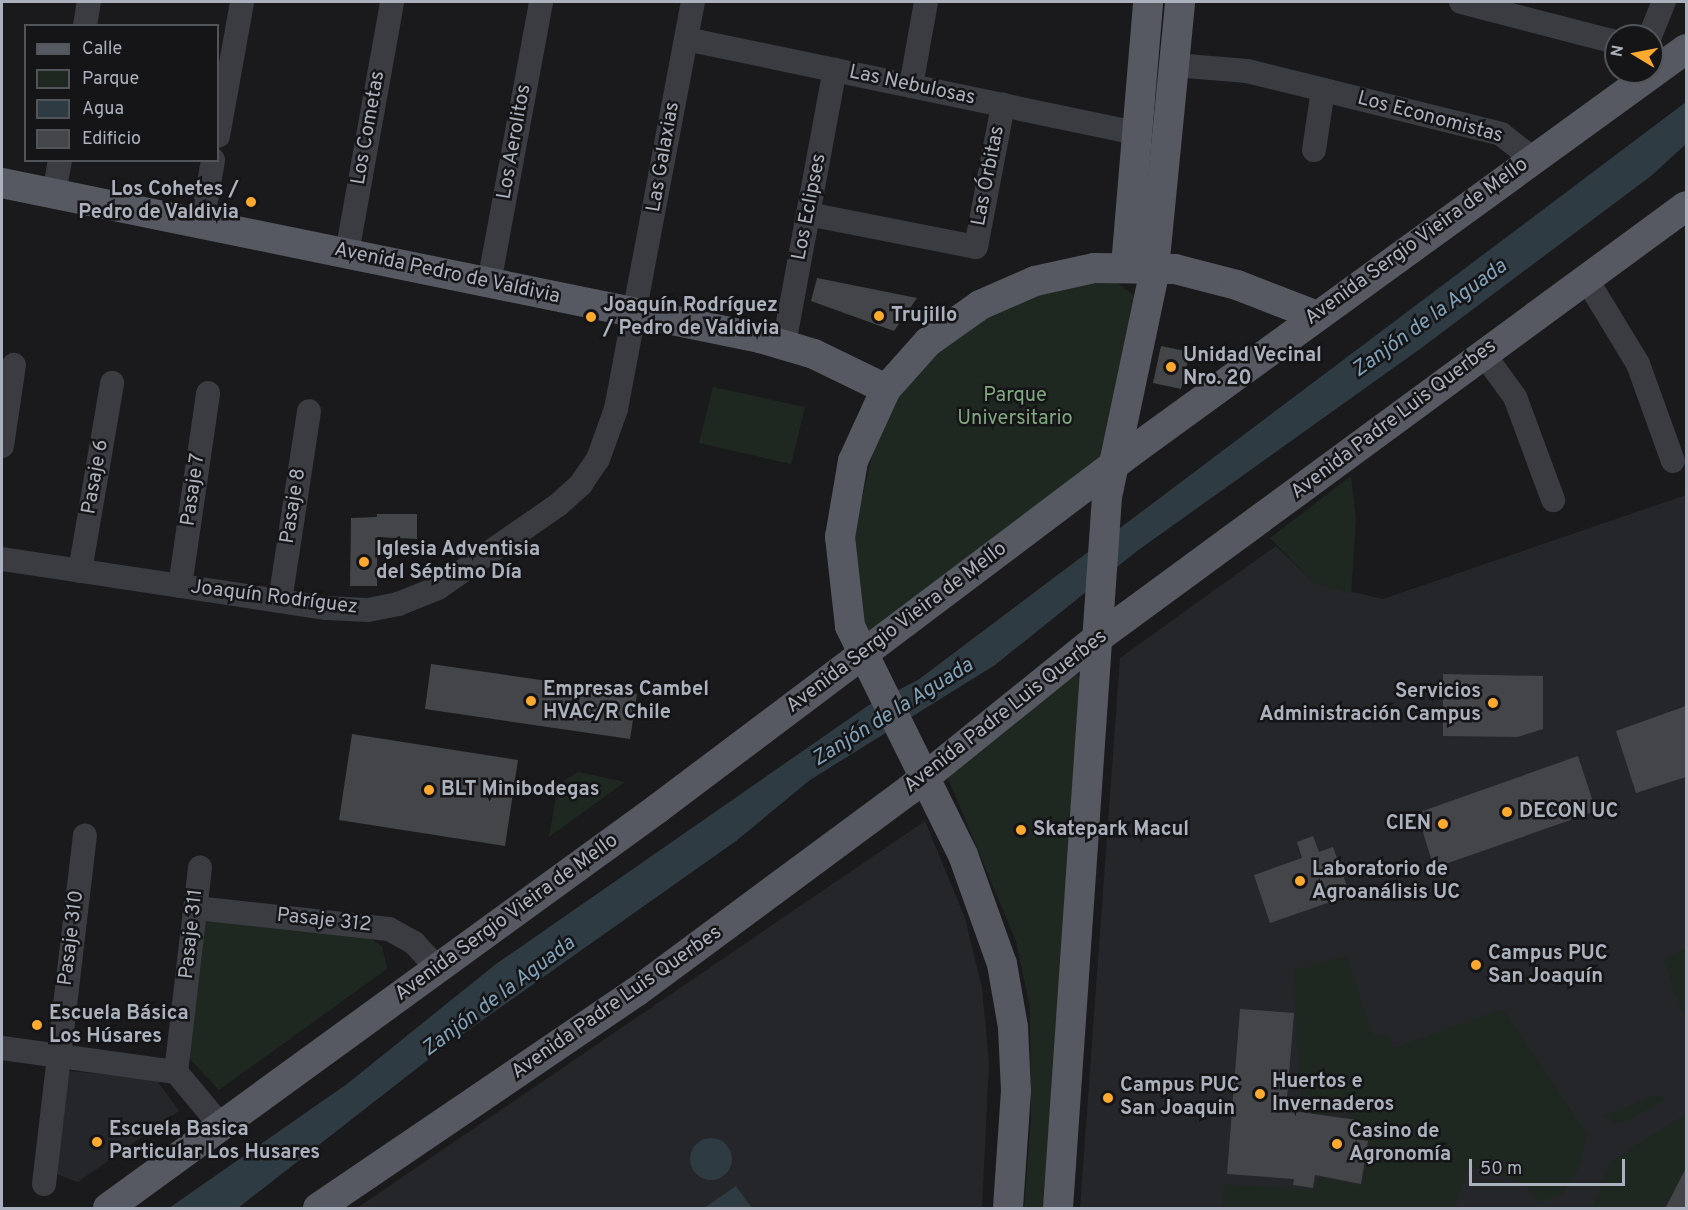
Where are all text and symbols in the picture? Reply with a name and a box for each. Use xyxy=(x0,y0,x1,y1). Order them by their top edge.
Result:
legend xyxy=(24,24,219,162)
north arrow xyxy=(1604,24,1664,84)
text: Calle xyxy=(82,38,122,61)
text: N xyxy=(1607,44,1629,59)
street label: Las Nebulosas xyxy=(847,61,977,111)
text: Parque xyxy=(82,68,139,91)
street label: Los Cometas xyxy=(347,69,391,187)
street label: Los Aerolitos xyxy=(493,82,537,202)
street label: Los Economistas xyxy=(1355,87,1505,149)
text: Agua xyxy=(82,98,124,121)
street label: Las Galaxias xyxy=(643,100,685,214)
street label: Las Órbitas xyxy=(968,124,1010,228)
text: Edificio xyxy=(82,128,141,151)
street label: Los Eclipses xyxy=(788,152,832,262)
street label: Avenida Sergio Vieira de Mello xyxy=(1301,153,1533,331)
place label: Los Cohetes / Pedro de Valdivia xyxy=(77,178,239,225)
marker: Los Cohetes / Pedro de Valdivia xyxy=(244,195,258,209)
street label: Avenida Pedro de Valdivia xyxy=(332,238,562,310)
water label: Zanjón de la Aguada xyxy=(1347,254,1513,384)
place label: Joaquín Rodríguez / Pedro de Valdivia xyxy=(603,294,780,341)
place label: Trujillo xyxy=(891,304,957,328)
marker: Trujillo xyxy=(872,309,886,323)
marker: Joaquín Rodríguez / Pedro de Valdivia xyxy=(584,310,598,324)
street label: Avenida Padre Luis Querbes xyxy=(1287,335,1501,505)
place label: Unidad Vecinal Nro. 20 xyxy=(1183,344,1323,391)
marker: Unidad Vecinal Nro. 20 xyxy=(1164,360,1178,374)
park label: Parque Universitario xyxy=(957,384,1073,431)
street label: Pasaje 6 xyxy=(78,438,114,516)
street label: Pasaje 7 xyxy=(177,452,211,528)
street label: Pasaje 8 xyxy=(276,467,312,545)
street label: Avenida Sergio Vieira de Mello xyxy=(782,537,1012,719)
place label: Iglesia Adventisia del Séptimo Día xyxy=(376,538,541,585)
marker: Iglesia Adventisia del Séptimo Día xyxy=(357,555,371,569)
street label: Joaquín Rodríguez xyxy=(189,576,359,620)
street label: Avenida Padre Luis Querbes xyxy=(900,625,1112,799)
water label: Zanjón de la Aguada xyxy=(808,653,978,773)
place label: Empresas Cambel HVAC/R Chile xyxy=(543,678,709,725)
place label: Servicios Administración Campus xyxy=(1259,680,1481,727)
marker: Empresas Cambel HVAC/R Chile xyxy=(524,694,538,708)
marker: Servicios Administración Campus xyxy=(1486,696,1500,710)
place label: BLT Minibodegas xyxy=(441,778,600,802)
marker: BLT Minibodegas xyxy=(422,783,436,797)
place label: DECON UC xyxy=(1519,800,1618,824)
marker: DECON UC xyxy=(1500,805,1514,819)
place label: CIEN xyxy=(1386,812,1431,836)
marker: CIEN xyxy=(1436,817,1450,831)
place label: Skatepark Macul xyxy=(1033,818,1189,842)
marker: Skatepark Macul xyxy=(1014,823,1028,837)
street label: Avenida Sergio Vieira de Mello xyxy=(391,829,623,1007)
place label: Laboratorio de Agroanálisis UC xyxy=(1312,858,1460,905)
marker: Laboratorio de Agroanálisis UC xyxy=(1293,874,1307,888)
street label: Pasaje 311 xyxy=(175,888,209,980)
street label: Pasaje 310 xyxy=(54,889,90,987)
street label: Pasaje 312 xyxy=(275,904,373,938)
street label: Avenida Padre Luis Querbes xyxy=(507,921,727,1085)
water label: Zanjón de la Aguada xyxy=(417,931,581,1063)
place label: Campus PUC San Joaquín xyxy=(1488,942,1608,989)
marker: Campus PUC San Joaquín xyxy=(1469,958,1483,972)
place label: Escuela Básica Los Húsares xyxy=(49,1002,189,1049)
marker: Escuela Básica Los Húsares xyxy=(30,1018,44,1032)
place label: Huertos e Invernaderos xyxy=(1272,1070,1394,1117)
place label: Campus PUC San Joaquin xyxy=(1120,1074,1240,1121)
marker: Huertos e Invernaderos xyxy=(1253,1087,1267,1101)
marker: Campus PUC San Joaquin xyxy=(1101,1091,1115,1105)
place label: Escuela Basica Particular Los Husares xyxy=(109,1118,320,1165)
place label: Casino de Agronomía xyxy=(1349,1120,1451,1167)
marker: Escuela Basica Particular Los Husares xyxy=(90,1135,104,1149)
marker: Casino de Agronomía xyxy=(1330,1137,1344,1151)
scale bar xyxy=(1472,1147,1628,1185)
text: 50 m xyxy=(1480,1158,1522,1181)

